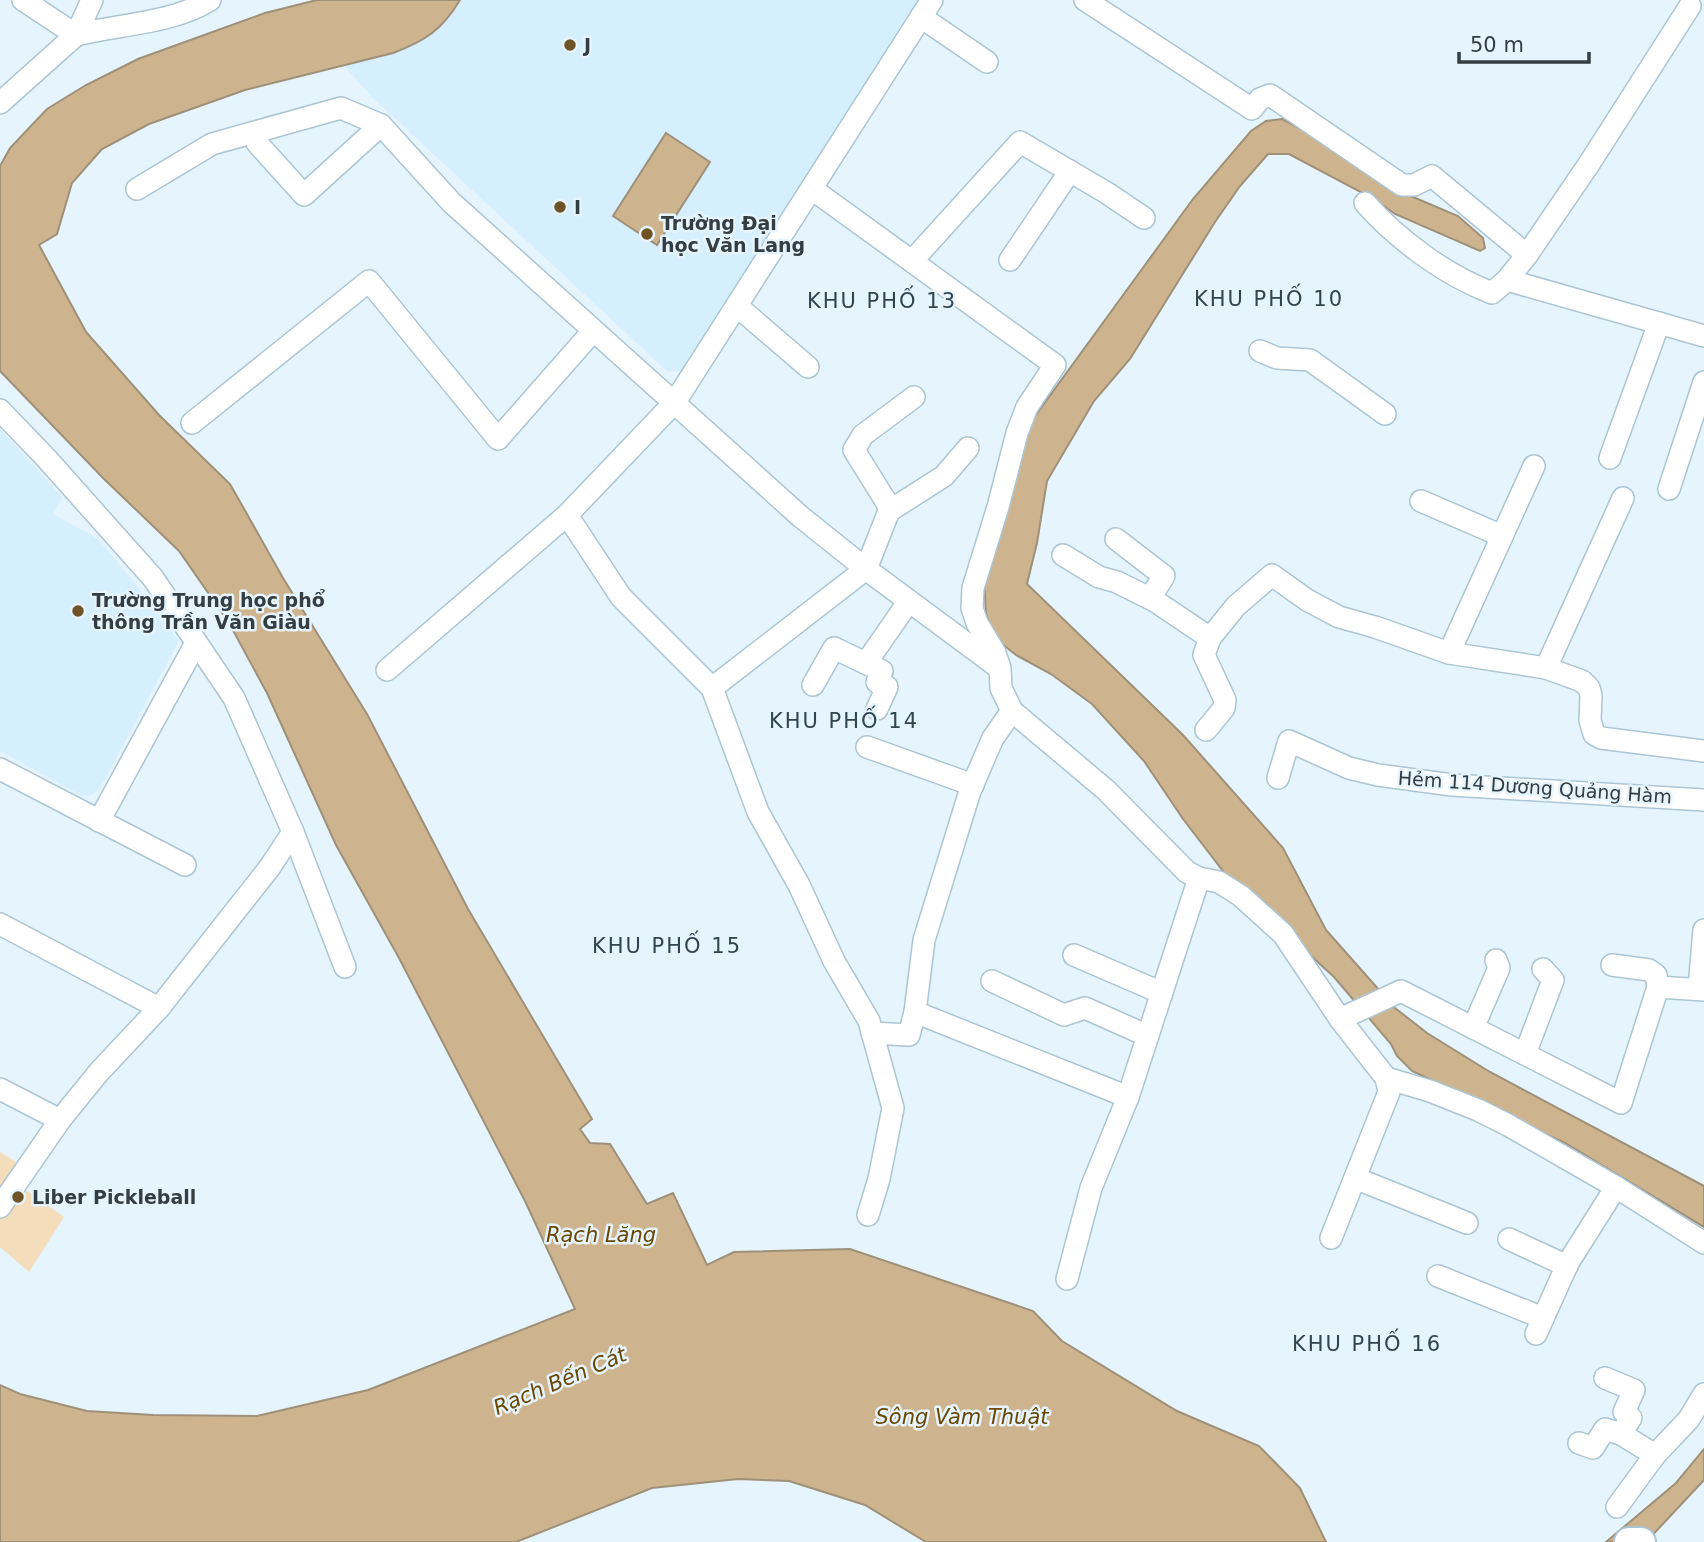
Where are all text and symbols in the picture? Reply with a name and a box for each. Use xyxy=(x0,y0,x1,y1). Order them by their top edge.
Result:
scale bar xyxy=(1459,21,1588,65)
text: 50 m xyxy=(1470,33,1524,57)
place label: J xyxy=(582,34,591,56)
marker: J xyxy=(562,37,578,53)
place label: I xyxy=(574,196,581,218)
marker: I xyxy=(552,199,568,215)
place label: Trường Đại học Văn Lang xyxy=(661,212,805,256)
marker: Trường Đại học Văn Lang xyxy=(639,226,655,242)
district label: KHU PHỐ 10 xyxy=(1194,283,1344,311)
district label: KHU PHỐ 13 xyxy=(807,285,957,313)
place label: Trường Trung học phổ thông Trần Văn Giàu xyxy=(92,589,326,633)
marker: Trường Trung học phổ thông Trần Văn Giàu xyxy=(70,603,86,619)
district label: KHU PHỐ 14 xyxy=(769,705,919,733)
street label: Hẻm 114 Dương Quảng Hàm xyxy=(1397,766,1673,808)
district label: KHU PHỐ 15 xyxy=(592,930,742,958)
place label: Liber Pickleball xyxy=(32,1186,196,1208)
marker: Liber Pickleball xyxy=(10,1189,26,1205)
water label: Rạch Lăng xyxy=(546,1223,656,1247)
district label: KHU PHỐ 16 xyxy=(1292,1328,1442,1356)
water label: Rạch Bến Cát xyxy=(490,1342,631,1420)
water label: Sông Vàm Thuật xyxy=(875,1405,1049,1429)

